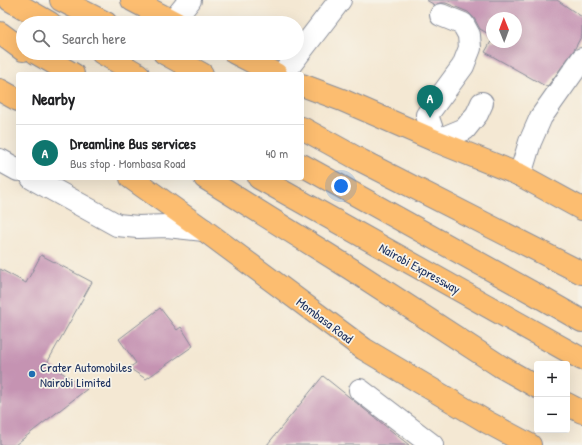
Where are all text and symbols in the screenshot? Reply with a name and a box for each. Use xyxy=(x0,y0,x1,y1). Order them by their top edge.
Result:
north arrow xyxy=(486,12,522,48)
search box xyxy=(16,16,304,60)
icon: search xyxy=(30,27,52,49)
text: Search here xyxy=(62,28,126,49)
pin: A xyxy=(417,85,443,118)
text: Nearby xyxy=(32,87,75,110)
text: Dreamline Bus services xyxy=(70,133,196,154)
text: A xyxy=(42,144,48,162)
text: 40 m xyxy=(265,144,288,162)
text: Bus stop · Mombasa Road xyxy=(70,154,185,172)
your location xyxy=(331,176,351,196)
street label: Nairobi Expressway xyxy=(376,238,464,298)
street label: Mombasa Road xyxy=(293,293,357,347)
place label: Crater Automobiles Nairobi Limited xyxy=(40,358,132,391)
map controls xyxy=(534,361,570,433)
button: + xyxy=(534,361,570,397)
marker: Crater Automobiles Nairobi Limited xyxy=(27,369,37,379)
button: − xyxy=(534,397,570,433)

